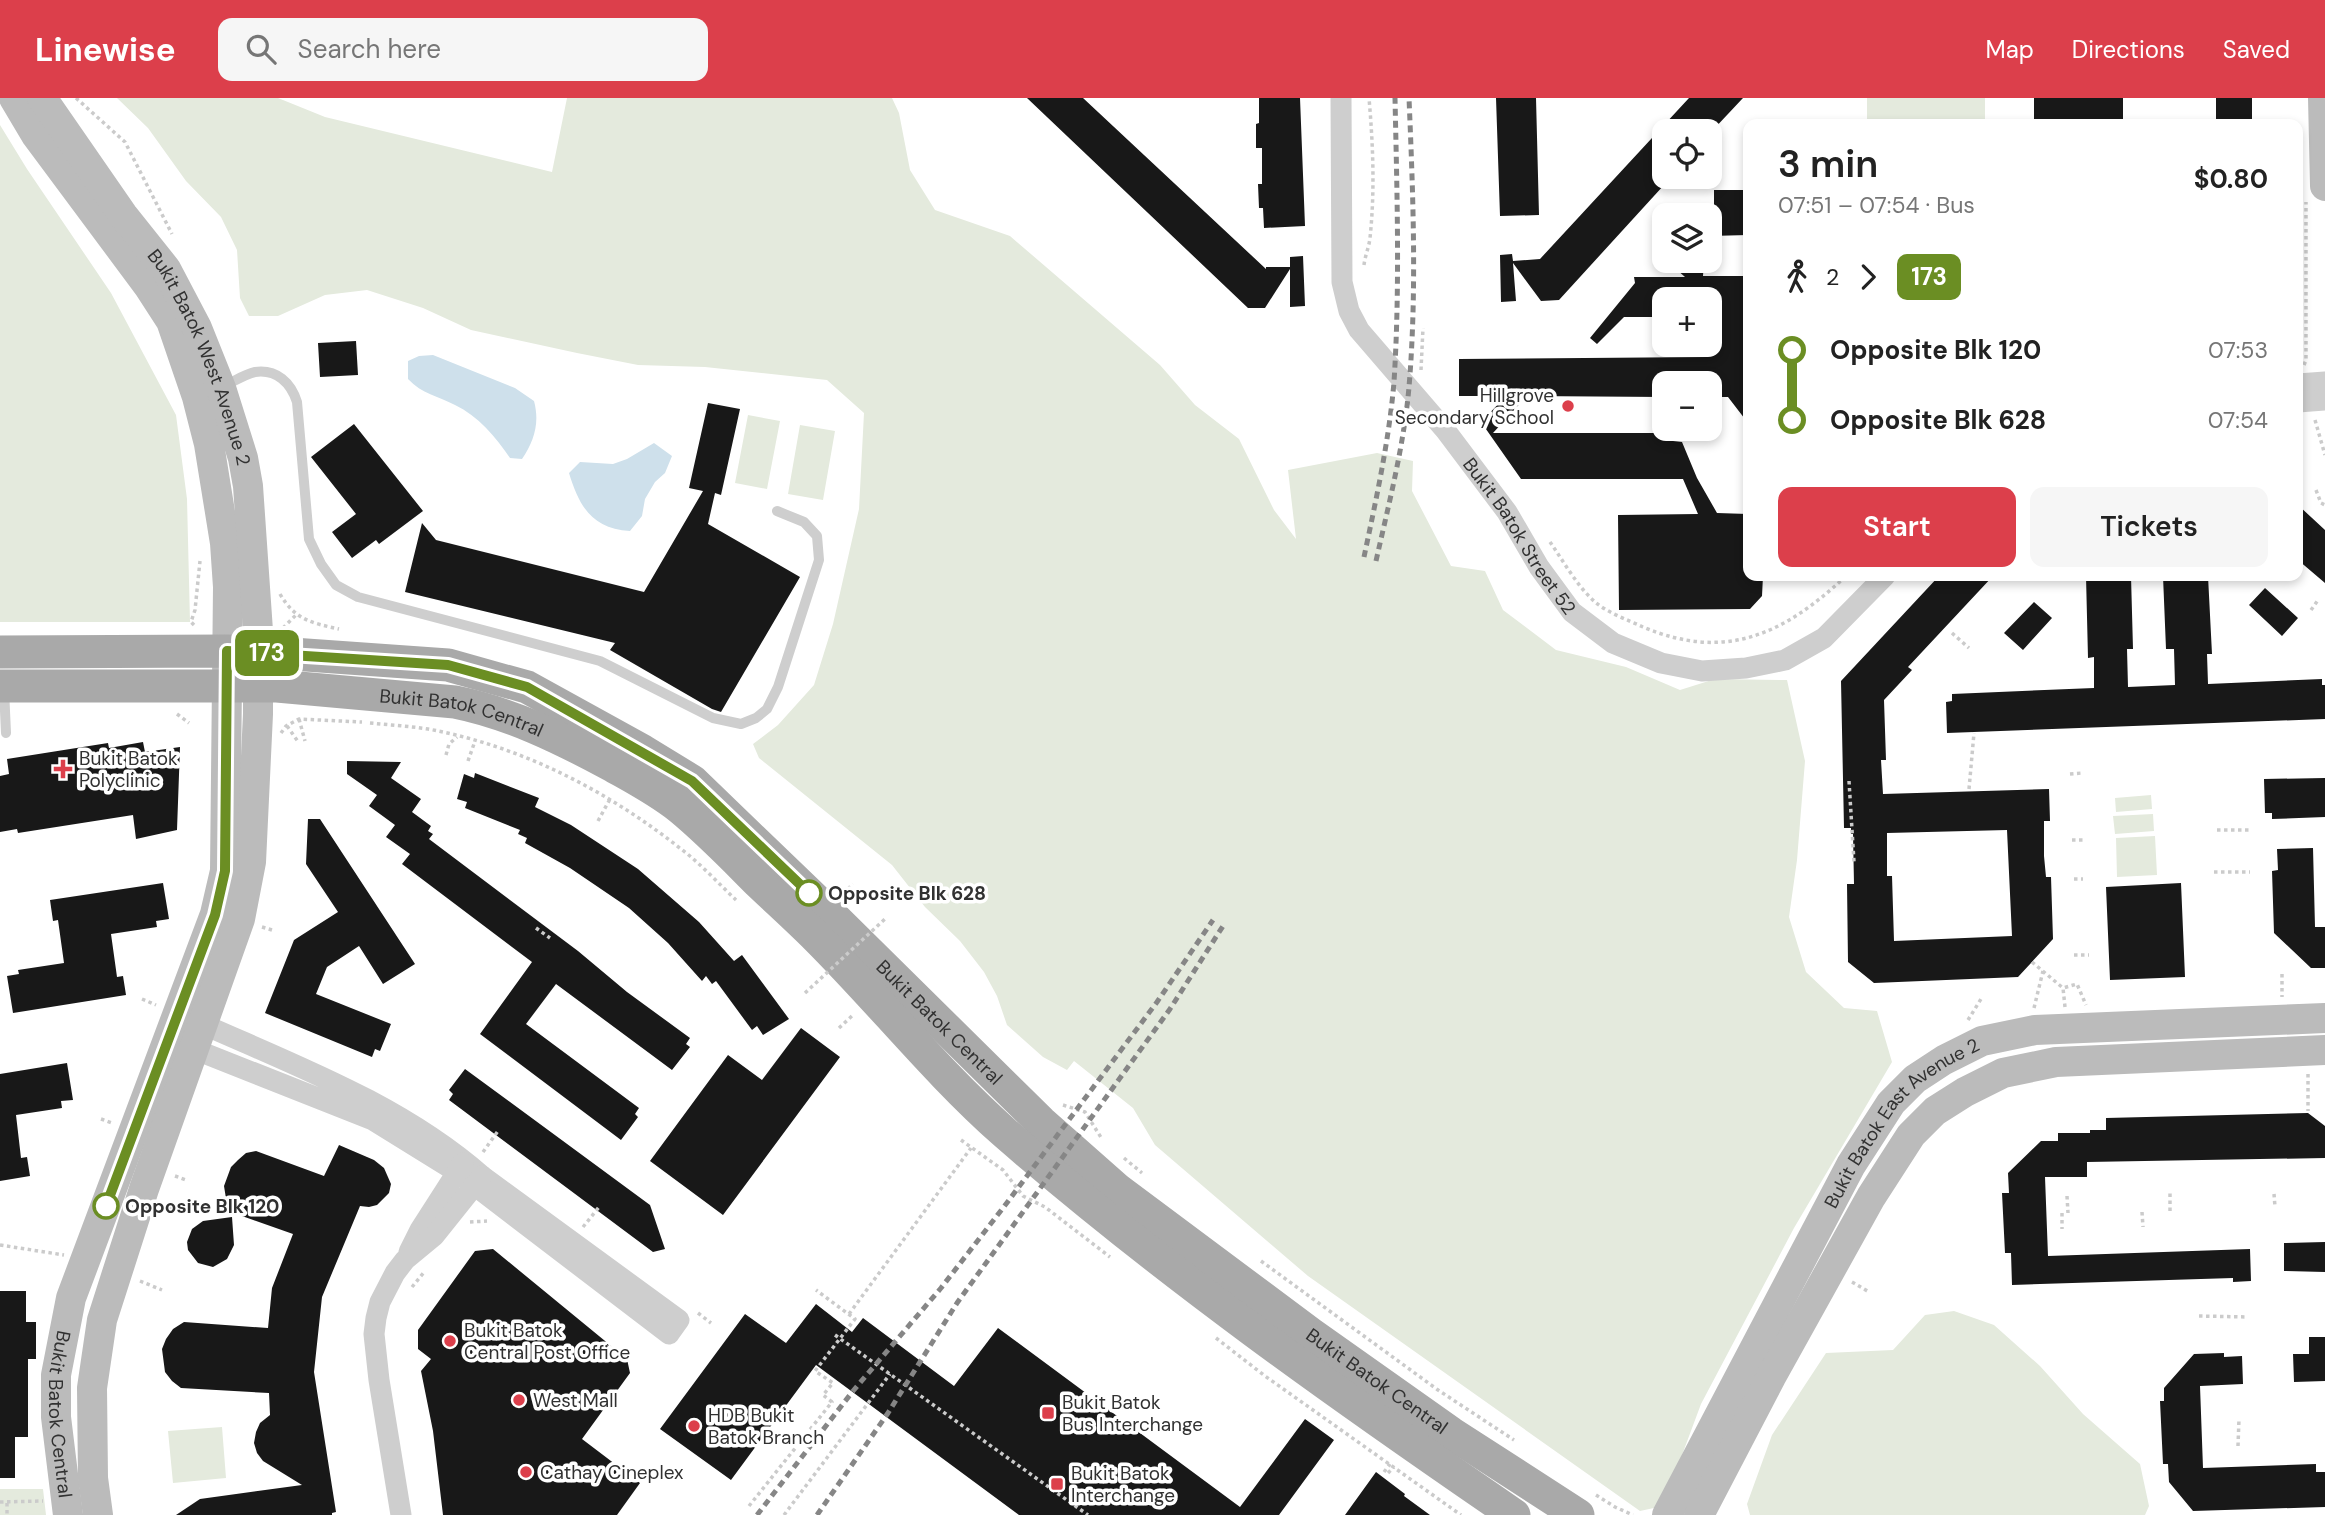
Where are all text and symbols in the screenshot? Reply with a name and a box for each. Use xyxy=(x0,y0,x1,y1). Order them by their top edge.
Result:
search box xyxy=(218,18,708,81)
text: Linewise xyxy=(35,28,176,71)
icon: search xyxy=(242,30,280,68)
text: Search here xyxy=(298,32,441,66)
text: Map xyxy=(1986,34,2034,65)
text: Directions xyxy=(2072,34,2185,65)
text: Saved xyxy=(2223,34,2290,65)
map controls xyxy=(1652,119,1722,441)
button: locate xyxy=(1652,119,1722,189)
text: 3 min xyxy=(1778,139,1878,189)
text: $0.80 xyxy=(2194,162,2268,196)
text: 07:51 – 07:54 · Bus xyxy=(1778,190,1975,220)
button: layers xyxy=(1652,203,1722,273)
street label: Bukit Batok West Avenue 2 xyxy=(142,244,257,467)
icon: walk xyxy=(1778,258,1816,296)
icon: forward xyxy=(1849,258,1887,296)
text: 173 xyxy=(1911,261,1947,292)
text: 2 xyxy=(1826,262,1839,292)
button: + xyxy=(1652,287,1722,357)
text: Opposite Blk 120 xyxy=(1830,333,2041,367)
text: 07:53 xyxy=(2208,335,2268,365)
button: − xyxy=(1652,371,1722,441)
place label: Hillgrove Secondary School xyxy=(1395,383,1554,430)
marker: Hillgrove Secondary School xyxy=(1560,398,1576,414)
text: Opposite Blk 628 xyxy=(1830,403,2046,437)
text: 07:54 xyxy=(2208,405,2268,435)
street label: Bukit Batok Street 52 xyxy=(1458,452,1582,619)
button: Start xyxy=(1778,487,2016,567)
button: Tickets xyxy=(2030,487,2268,567)
line badge: 173 xyxy=(227,630,307,676)
text: 173 xyxy=(249,637,285,668)
street label: Bukit Batok Central xyxy=(378,683,548,742)
place label: Bukit Batok Polyclinic xyxy=(79,746,178,793)
marker: Bukit Batok Polyclinic xyxy=(53,759,73,779)
marker: Opposite Blk 628 xyxy=(796,880,822,906)
place label: Opposite Blk 628 xyxy=(828,881,986,906)
street label: Bukit Batok Central xyxy=(871,954,1008,1090)
street label: Bukit Batok East Avenue 2 xyxy=(1818,1032,1983,1212)
marker: Opposite Blk 120 xyxy=(93,1193,119,1219)
place label: Opposite Blk 120 xyxy=(125,1194,279,1219)
place label: Bukit Batok Central Post Office xyxy=(464,1318,630,1365)
street label: Bukit Batok Central xyxy=(1301,1322,1453,1440)
street label: Bukit Batok Central xyxy=(44,1329,78,1499)
marker: Bukit Batok Central Post Office xyxy=(442,1333,458,1349)
place label: West Mall xyxy=(533,1388,618,1413)
place label: Bukit Batok Bus Interchange xyxy=(1062,1390,1203,1437)
marker: West Mall xyxy=(511,1392,527,1408)
place label: HDB Bukit Batok Branch xyxy=(708,1403,824,1450)
marker: Bukit Batok Bus Interchange xyxy=(1040,1405,1056,1421)
marker: HDB Bukit Batok Branch xyxy=(686,1418,702,1434)
place label: Cathay Cineplex xyxy=(540,1460,684,1485)
place label: Bukit Batok Interchange xyxy=(1071,1461,1175,1508)
marker: Cathay Cineplex xyxy=(518,1464,534,1480)
marker: Bukit Batok Interchange xyxy=(1049,1476,1065,1492)

